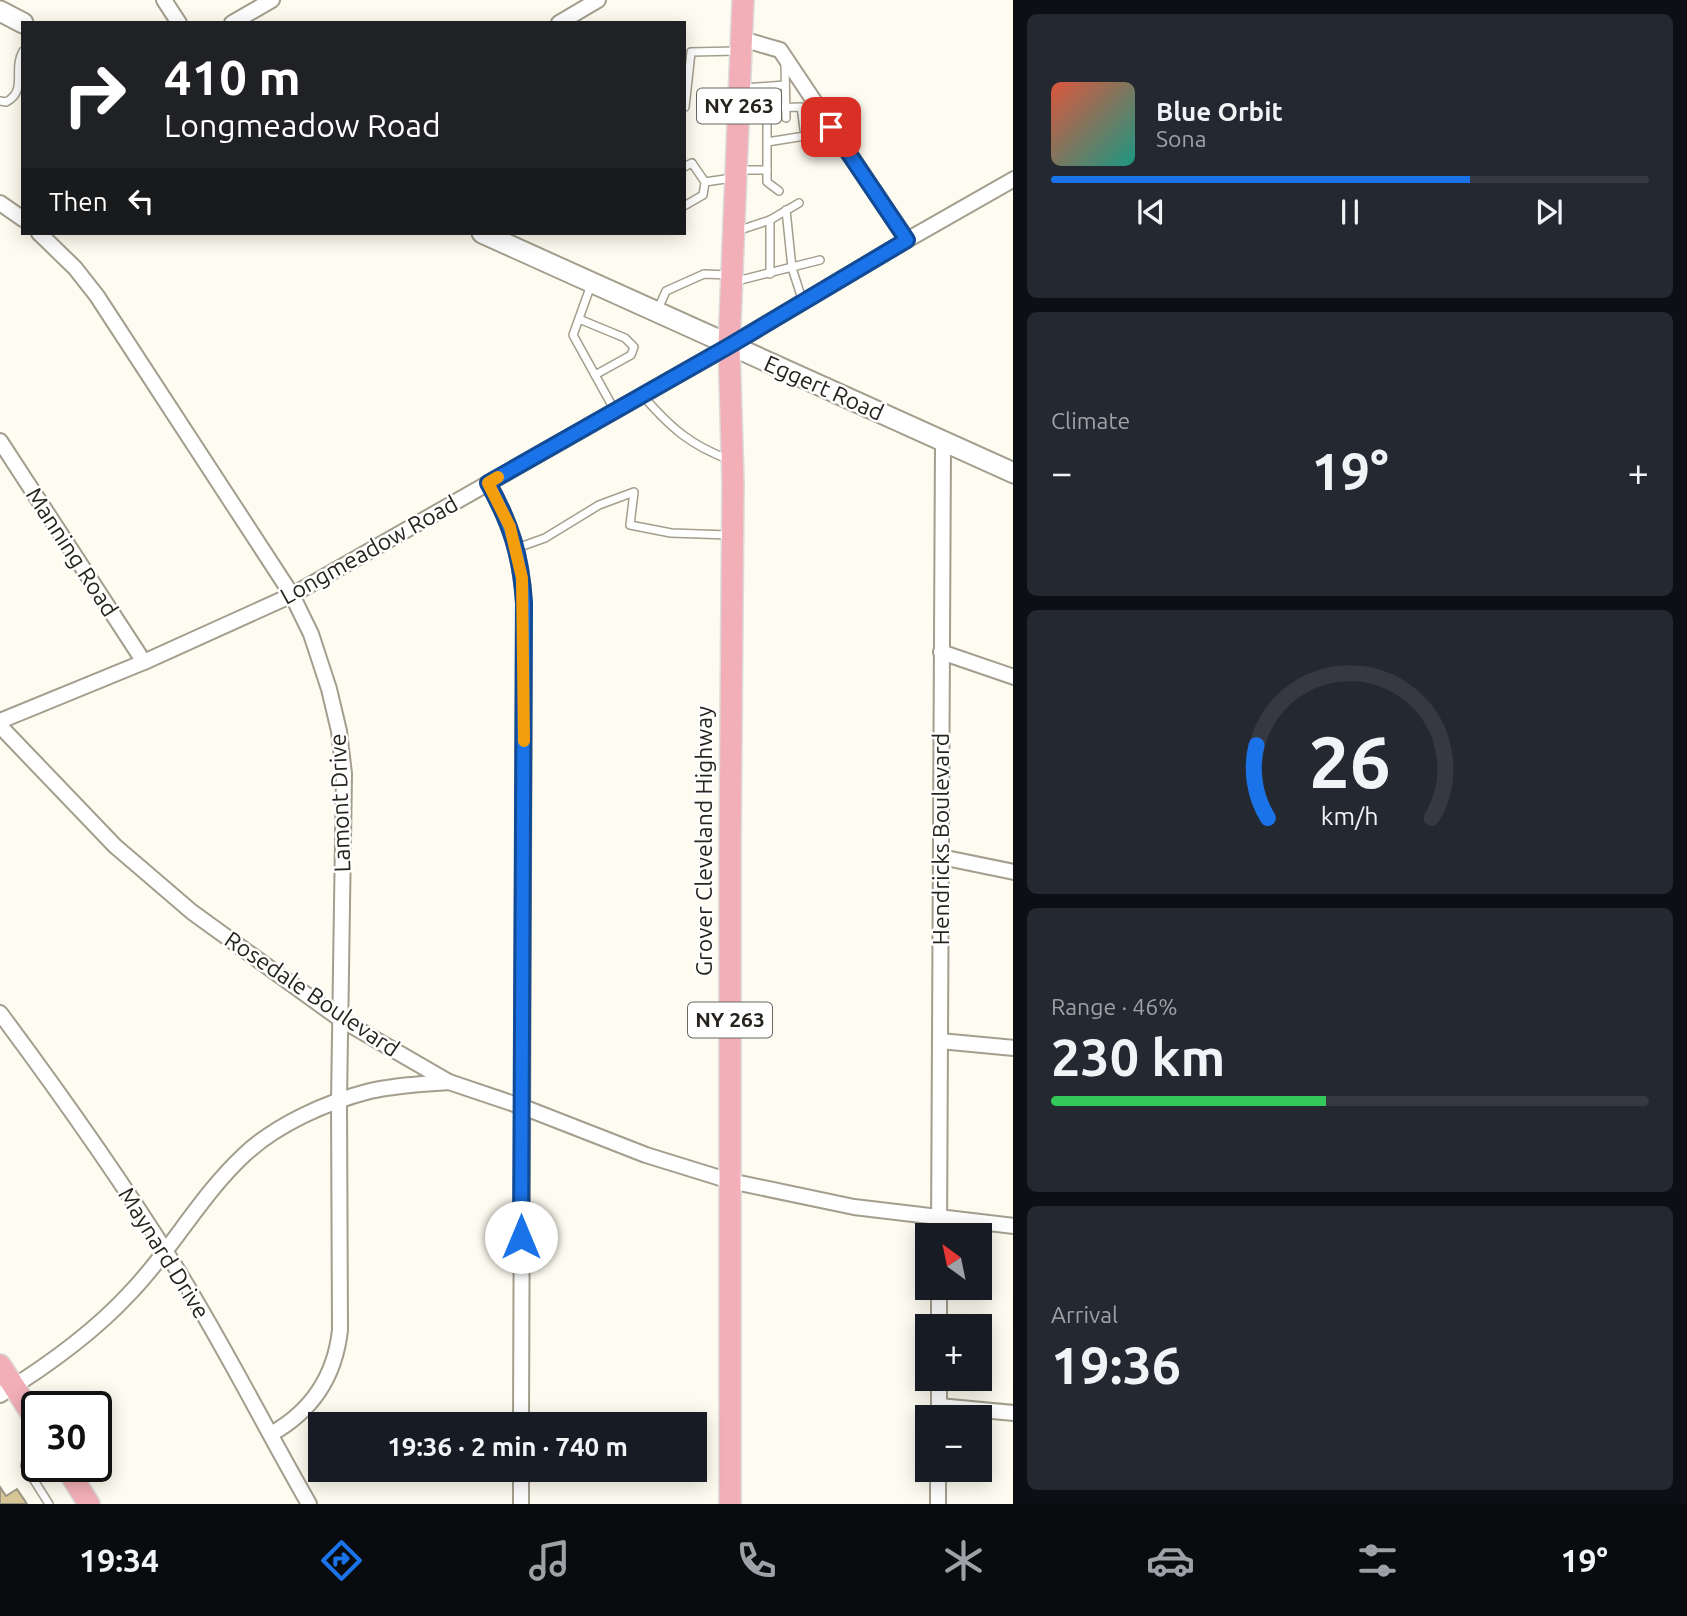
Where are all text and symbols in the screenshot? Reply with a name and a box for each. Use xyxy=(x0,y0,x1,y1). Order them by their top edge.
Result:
icon: right xyxy=(49,49,140,140)
text: 410 m xyxy=(164,49,301,104)
road number: NY 263 xyxy=(697,88,781,124)
pin xyxy=(801,97,861,157)
text: Blue Orbit xyxy=(1156,97,1283,126)
text: Longmeadow Road xyxy=(164,107,441,143)
icon: arrive xyxy=(812,108,850,146)
text: Sona xyxy=(1156,126,1206,151)
icon: left xyxy=(122,182,160,220)
text: Then xyxy=(49,187,108,216)
icon: previous xyxy=(1132,193,1170,231)
icon: pause xyxy=(1331,193,1369,231)
icon: next xyxy=(1530,193,1568,231)
street label: Eggert Road xyxy=(761,350,888,425)
text: Climate xyxy=(1051,408,1130,433)
text: 19° xyxy=(1311,442,1389,500)
text: − xyxy=(1051,451,1072,493)
text: + xyxy=(1628,451,1649,493)
street label: Manning Road xyxy=(22,483,123,621)
street label: Longmeadow Road xyxy=(276,490,462,609)
street label: Grover Cleveland Highway xyxy=(691,706,716,976)
text: 26 xyxy=(1309,720,1391,802)
street label: Lamont Drive xyxy=(325,733,354,873)
street label: Hendricks Boulevard xyxy=(928,733,953,945)
text: km/h xyxy=(1321,802,1379,830)
street label: Rosedale Boulevard xyxy=(220,926,404,1061)
text: Range · 46% xyxy=(1051,994,1178,1019)
road number: NY 263 xyxy=(688,1002,772,1038)
text: 230 km xyxy=(1051,1028,1225,1086)
street label: Maynard Drive xyxy=(114,1183,215,1323)
position arrow xyxy=(484,1200,558,1274)
north arrow xyxy=(915,1223,992,1300)
map controls xyxy=(915,1223,992,1482)
text: Arrival xyxy=(1051,1302,1118,1327)
button: + xyxy=(915,1314,992,1391)
text: 19:36 xyxy=(1051,1336,1181,1394)
speed limit sign: 30 xyxy=(21,1391,112,1482)
button: − xyxy=(915,1405,992,1482)
text: 19:36 · 2 min · 740 m xyxy=(387,1432,628,1461)
icon: directions xyxy=(317,1536,366,1585)
icon: music xyxy=(525,1536,574,1585)
icon: phone xyxy=(732,1536,781,1585)
icon: climate xyxy=(939,1536,988,1585)
icon: car xyxy=(1146,1536,1195,1585)
icon: filters xyxy=(1353,1536,1402,1585)
text: 19:34 xyxy=(79,1542,159,1578)
text: 19° xyxy=(1560,1542,1608,1578)

